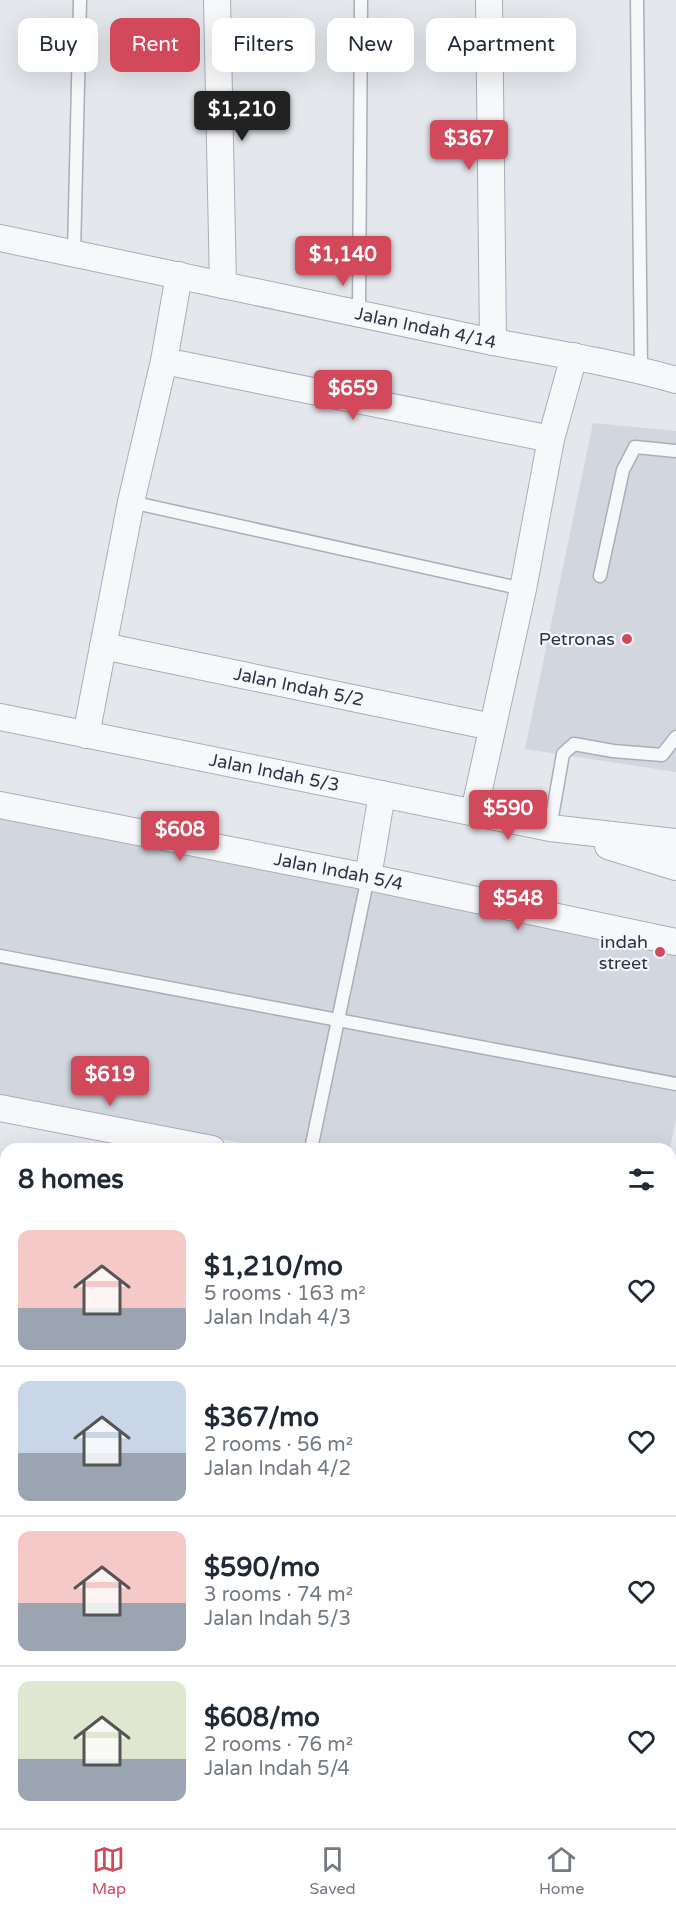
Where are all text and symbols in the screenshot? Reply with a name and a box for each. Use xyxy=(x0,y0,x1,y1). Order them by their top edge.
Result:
chip: Buy xyxy=(18,18,98,72)
chip: Rent xyxy=(110,18,200,72)
chip: Filters xyxy=(212,18,315,72)
chip: New xyxy=(327,18,414,72)
chip: Apartment xyxy=(426,18,576,72)
pin: $1,210 xyxy=(193,91,291,142)
text: $1,210 xyxy=(208,98,276,122)
pin: $367 xyxy=(433,120,505,171)
text: $367 xyxy=(444,127,494,151)
pin: $1,140 xyxy=(294,236,392,287)
text: $1,140 xyxy=(309,243,377,267)
street label: Jalan Indah 4/14 xyxy=(353,302,498,353)
pin: $659 xyxy=(317,370,389,421)
text: $659 xyxy=(328,377,378,401)
place label: Petronas xyxy=(539,628,615,650)
marker: Petronas xyxy=(620,632,634,646)
street label: Jalan Indah 5/2 xyxy=(232,663,366,711)
street label: Jalan Indah 5/3 xyxy=(207,749,342,796)
pin: $590 xyxy=(472,790,544,841)
text: $590 xyxy=(483,797,533,821)
pin: $608 xyxy=(144,811,216,862)
text: $608 xyxy=(155,818,205,842)
street label: Jalan Indah 5/4 xyxy=(272,848,405,895)
pin: $548 xyxy=(482,880,554,931)
text: $548 xyxy=(493,887,543,911)
place label: indah street xyxy=(599,931,648,974)
marker: indah street xyxy=(653,945,667,959)
pin: $619 xyxy=(74,1056,146,1107)
text: $619 xyxy=(85,1063,135,1087)
icon: filters xyxy=(625,1163,658,1196)
text: 8 homes xyxy=(18,1164,124,1195)
text: $1,210/mo xyxy=(204,1251,343,1282)
icon: home xyxy=(66,1254,138,1326)
icon: heart xyxy=(625,1274,658,1307)
text: 5 rooms · 163 m² xyxy=(204,1282,366,1306)
text: Jalan Indah 4/3 xyxy=(204,1306,351,1330)
text: $367/mo xyxy=(204,1402,319,1433)
icon: home xyxy=(66,1405,138,1477)
icon: heart xyxy=(625,1425,658,1458)
text: 2 rooms · 56 m² xyxy=(204,1433,353,1457)
text: Jalan Indah 4/2 xyxy=(204,1457,351,1481)
text: $590/mo xyxy=(204,1552,320,1583)
icon: home xyxy=(66,1555,138,1627)
icon: heart xyxy=(625,1575,658,1608)
text: 3 rooms · 74 m² xyxy=(204,1583,353,1607)
text: Jalan Indah 5/3 xyxy=(204,1607,351,1631)
text: $608/mo xyxy=(204,1702,320,1733)
icon: home xyxy=(66,1705,138,1777)
icon: heart xyxy=(625,1725,658,1758)
text: 2 rooms · 76 m² xyxy=(204,1733,353,1757)
text: Jalan Indah 5/4 xyxy=(204,1757,350,1781)
tab: Map xyxy=(92,1843,126,1899)
tab: Saved xyxy=(309,1843,356,1899)
tab: Home xyxy=(539,1843,584,1899)

